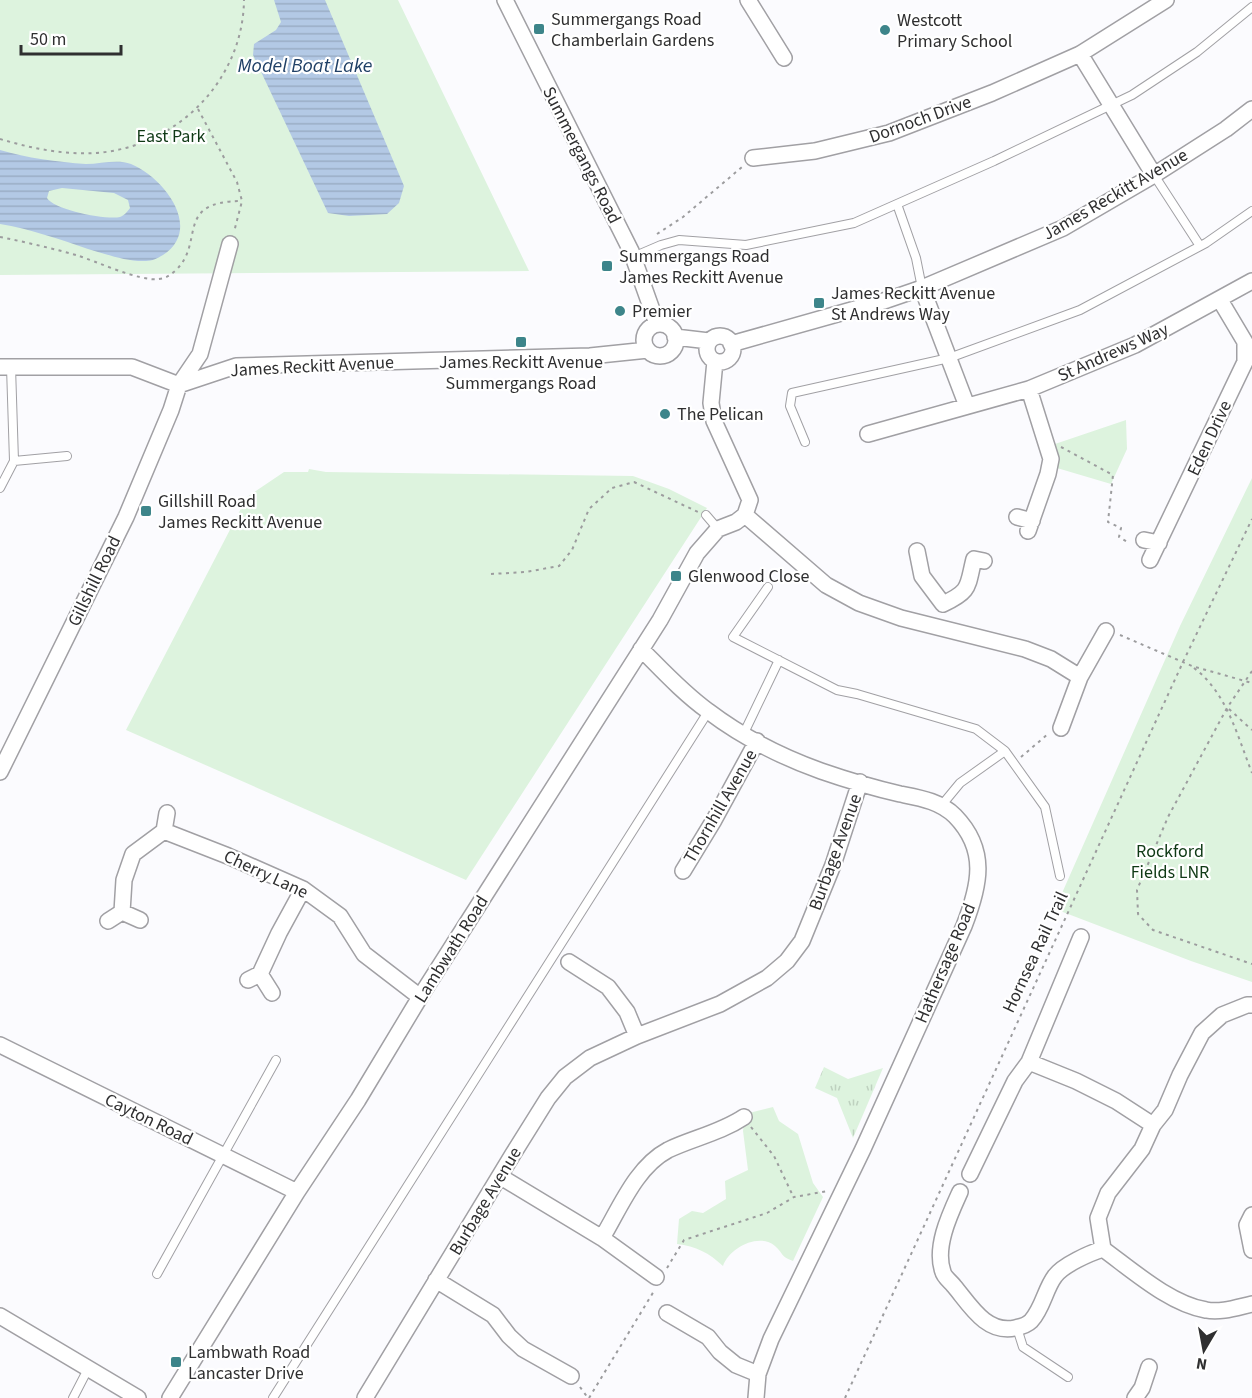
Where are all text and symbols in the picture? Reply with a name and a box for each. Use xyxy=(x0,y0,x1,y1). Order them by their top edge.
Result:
place label: Summergangs Road Chamberlain Gardens xyxy=(551,7,714,53)
place label: Westcott Primary School xyxy=(897,8,1012,54)
scale bar xyxy=(21,18,122,56)
marker: Summergangs Road Chamberlain Gardens xyxy=(532,22,546,36)
marker: Westcott Primary School xyxy=(878,23,892,37)
text: 50 m xyxy=(30,27,66,52)
water label: Model Boat Lake xyxy=(238,52,372,80)
street label: Summergangs Road xyxy=(536,82,627,228)
street label: Dornoch Drive xyxy=(865,89,975,150)
park label: East Park xyxy=(136,124,206,149)
street label: James Reckitt Avenue xyxy=(1038,143,1193,246)
place label: Summergangs Road James Reckitt Avenue xyxy=(619,244,783,290)
marker: Summergangs Road James Reckitt Avenue xyxy=(600,259,614,273)
place label: James Reckitt Avenue St Andrews Way xyxy=(831,281,995,327)
marker: James Reckitt Avenue St Andrews Way xyxy=(812,296,826,310)
place label: Premier xyxy=(632,299,692,324)
marker: Premier xyxy=(613,304,627,318)
street label: St Andrews Way xyxy=(1054,317,1173,388)
marker: James Reckitt Avenue Summergangs Road xyxy=(514,335,528,349)
street label: James Reckitt Avenue xyxy=(229,350,395,383)
place label: James Reckitt Avenue Summergangs Road xyxy=(439,350,603,396)
street label: Eden Drive xyxy=(1181,396,1238,480)
place label: The Pelican xyxy=(677,402,764,427)
marker: The Pelican xyxy=(658,407,672,421)
place label: Gillshill Road James Reckitt Avenue xyxy=(158,489,322,535)
marker: Gillshill Road James Reckitt Avenue xyxy=(139,504,153,518)
street label: Gillshill Road xyxy=(62,532,127,631)
place label: Glenwood Close xyxy=(688,564,810,589)
marker: Glenwood Close xyxy=(669,569,683,583)
street label: Thornhill Avenue xyxy=(678,745,763,868)
street label: Burbage Avenue xyxy=(803,790,868,914)
park label: Rockford Fields LNR xyxy=(1131,839,1209,885)
street label: Cherry Lane xyxy=(219,844,312,905)
street label: Hornsea Rail Trail xyxy=(996,888,1074,1017)
street label: Lambwath Road xyxy=(408,891,494,1008)
street label: Hathersage Road xyxy=(909,899,982,1027)
street label: Cayton Road xyxy=(100,1087,197,1152)
street label: Burbage Avenue xyxy=(443,1142,528,1260)
north arrow xyxy=(1174,1320,1234,1380)
place label: Lambwath Road Lancaster Drive xyxy=(188,1340,310,1386)
text: N xyxy=(1194,1352,1209,1376)
marker: Lambwath Road Lancaster Drive xyxy=(169,1355,183,1369)

